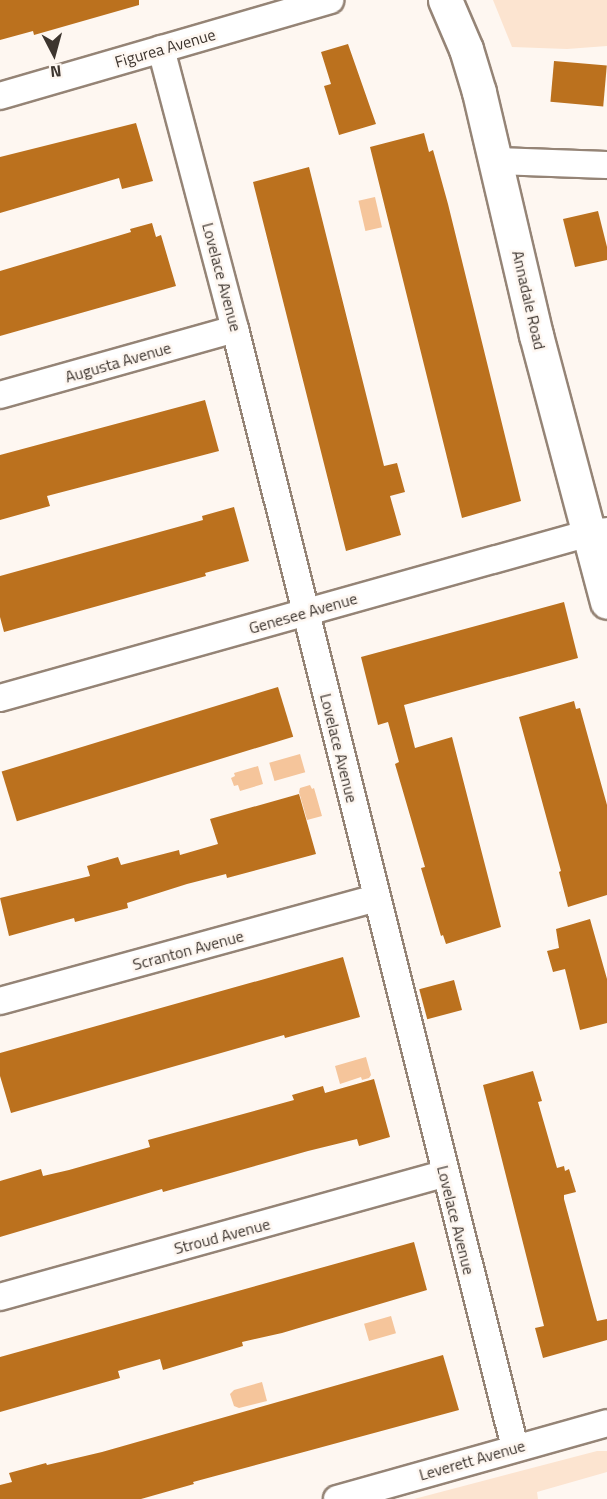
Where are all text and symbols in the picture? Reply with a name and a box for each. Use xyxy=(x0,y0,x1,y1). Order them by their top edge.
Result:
north arrow xyxy=(24,24,84,84)
street label: Figurea Avenue xyxy=(113,24,217,72)
text: N xyxy=(49,59,63,84)
street label: Lovelace Avenue xyxy=(198,221,246,333)
street label: Annadale Road xyxy=(508,249,550,351)
street label: Augusta Avenue xyxy=(63,338,173,386)
street label: Genesee Avenue xyxy=(247,588,359,638)
street label: Lovelace Avenue xyxy=(316,691,362,805)
street label: Scranton Avenue xyxy=(130,926,246,974)
street label: Lovelace Avenue xyxy=(433,1163,479,1277)
street label: Stroud Avenue xyxy=(172,1214,272,1258)
street label: Leverett Avenue xyxy=(417,1436,527,1484)

